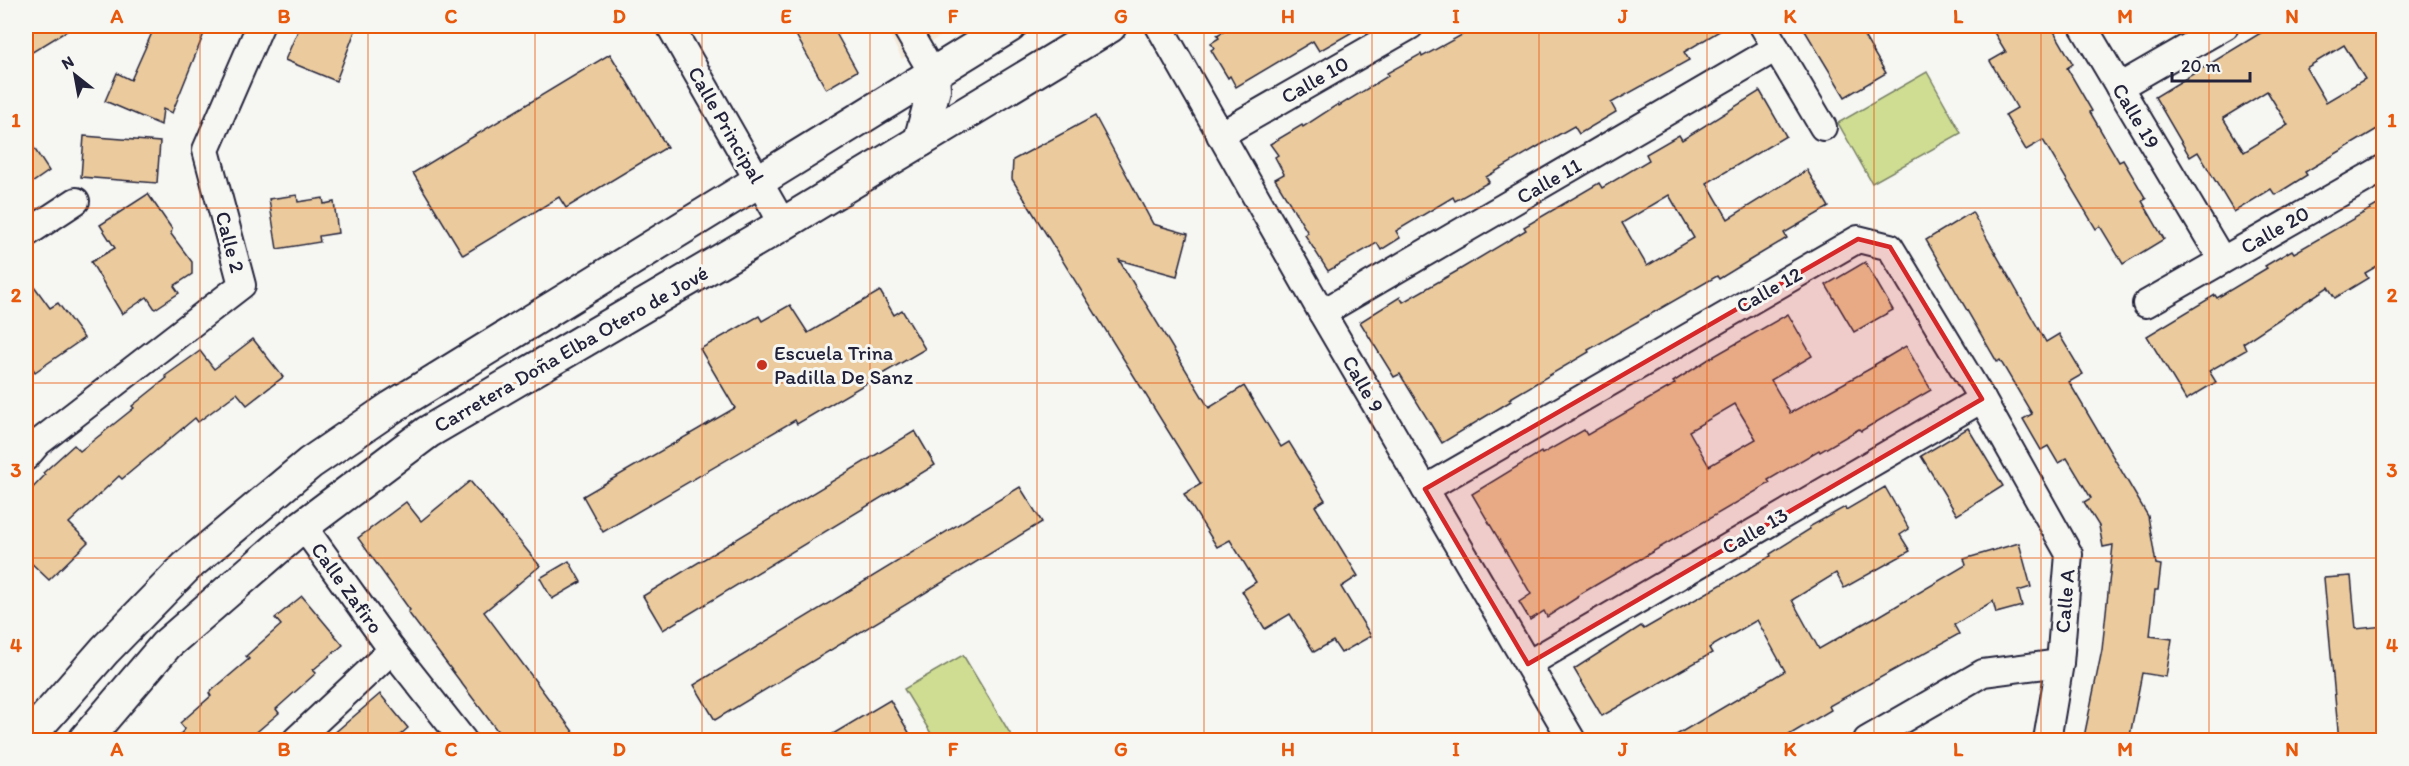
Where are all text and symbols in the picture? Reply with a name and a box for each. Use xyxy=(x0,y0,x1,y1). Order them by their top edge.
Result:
text: A xyxy=(110,4,124,28)
text: B xyxy=(278,4,291,28)
text: C xyxy=(445,4,458,28)
text: D xyxy=(612,4,626,28)
text: E xyxy=(780,4,792,28)
text: F xyxy=(948,4,959,28)
text: G xyxy=(1114,4,1128,28)
text: H xyxy=(1281,4,1295,28)
text: I xyxy=(1452,4,1460,28)
text: J xyxy=(1617,4,1628,28)
text: K xyxy=(1784,4,1798,28)
text: L xyxy=(1953,4,1964,28)
text: M xyxy=(2117,4,2133,28)
text: N xyxy=(2285,4,2299,28)
north arrow xyxy=(45,45,105,105)
scale bar xyxy=(2172,45,2250,83)
street label: Calle 10 xyxy=(1277,50,1353,109)
text: N xyxy=(58,52,77,73)
text: 20 m xyxy=(2181,55,2221,77)
street label: Calle Principal xyxy=(683,62,770,188)
street label: Calle 19 xyxy=(2107,79,2166,153)
text: 1 xyxy=(11,108,21,132)
text: 1 xyxy=(2387,108,2397,132)
street label: Calle 11 xyxy=(1512,152,1586,209)
street label: Calle 20 xyxy=(2236,200,2313,259)
street label: Calle 2 xyxy=(210,209,251,275)
street label: Carretera Doña Elba Otero de Jové xyxy=(429,260,712,437)
street label: Calle 12 xyxy=(1731,261,1806,318)
text: 2 xyxy=(11,283,22,307)
text: 2 xyxy=(2387,283,2398,307)
place label: Escuela Trina Padilla De Sanz xyxy=(774,340,913,389)
street label: Calle 9 xyxy=(1337,351,1390,417)
marker: Escuela Trina Padilla De Sanz xyxy=(755,358,769,372)
text: 3 xyxy=(11,458,22,482)
text: 3 xyxy=(2387,458,2398,482)
street label: Calle 13 xyxy=(1717,502,1792,559)
street label: Calle Zafiro xyxy=(306,537,389,638)
street label: Calle A xyxy=(2049,567,2080,634)
text: 4 xyxy=(10,633,22,657)
text: 4 xyxy=(2386,633,2398,657)
text: A xyxy=(110,737,124,761)
text: B xyxy=(278,737,291,761)
text: C xyxy=(445,737,458,761)
text: D xyxy=(612,737,626,761)
text: E xyxy=(780,737,792,761)
text: F xyxy=(948,737,959,761)
text: G xyxy=(1114,737,1128,761)
text: H xyxy=(1281,737,1295,761)
text: I xyxy=(1452,737,1460,761)
text: J xyxy=(1617,737,1628,761)
text: K xyxy=(1784,737,1798,761)
text: L xyxy=(1953,737,1964,761)
text: M xyxy=(2117,737,2133,761)
text: N xyxy=(2285,737,2299,761)

